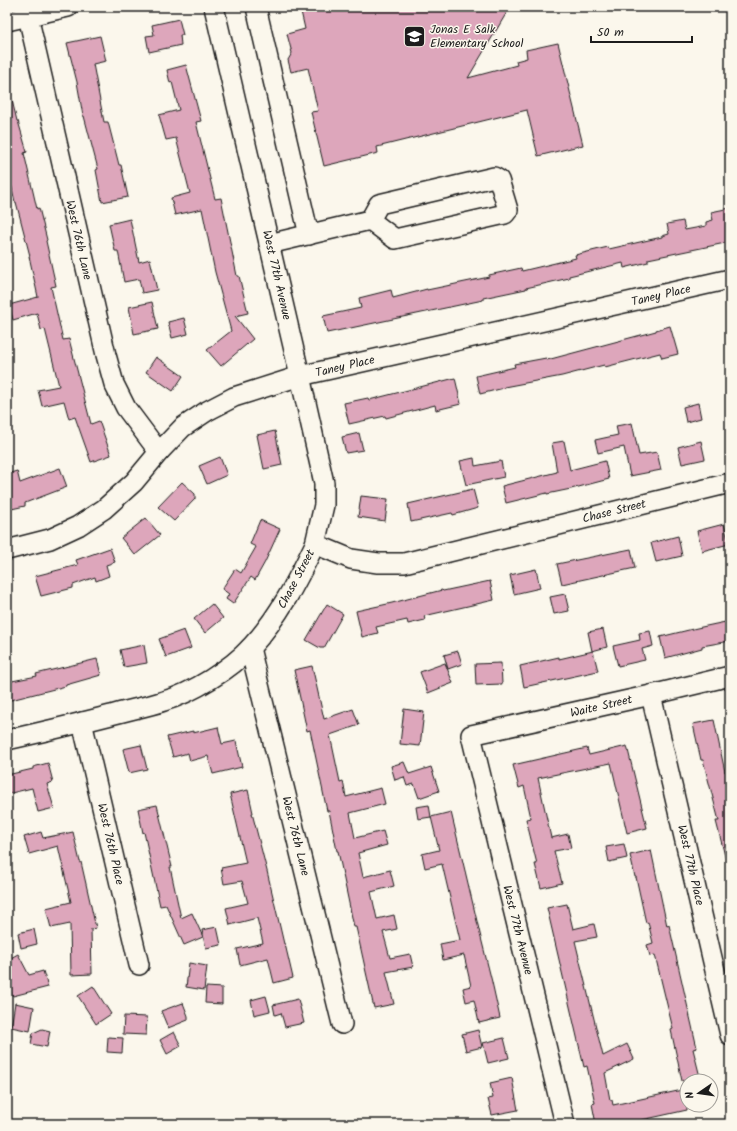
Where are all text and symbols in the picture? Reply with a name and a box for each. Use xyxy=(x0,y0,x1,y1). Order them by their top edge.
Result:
scale bar xyxy=(591,18,692,44)
place label: Jonas E Salk Elementary School xyxy=(430,20,523,53)
school or university icon: Jonas E Salk Elementary School xyxy=(401,23,427,49)
text: 50 m xyxy=(597,23,624,42)
street label: West 76th Lane xyxy=(60,198,97,283)
street label: West 77th Avenue xyxy=(257,228,296,322)
street label: Taney Place xyxy=(630,279,693,312)
street label: Taney Place xyxy=(314,350,377,383)
street label: Chase Street xyxy=(580,494,648,529)
street label: Chase Street xyxy=(273,546,320,612)
street label: Waite Street xyxy=(568,690,634,723)
street label: West 76th Lane xyxy=(276,794,315,879)
street label: West 76th Place xyxy=(92,801,129,887)
street label: West 77th Place xyxy=(672,823,709,908)
street label: West 77th Avenue xyxy=(497,883,538,977)
north arrow xyxy=(679,1073,719,1113)
text: N xyxy=(681,1090,700,1100)

